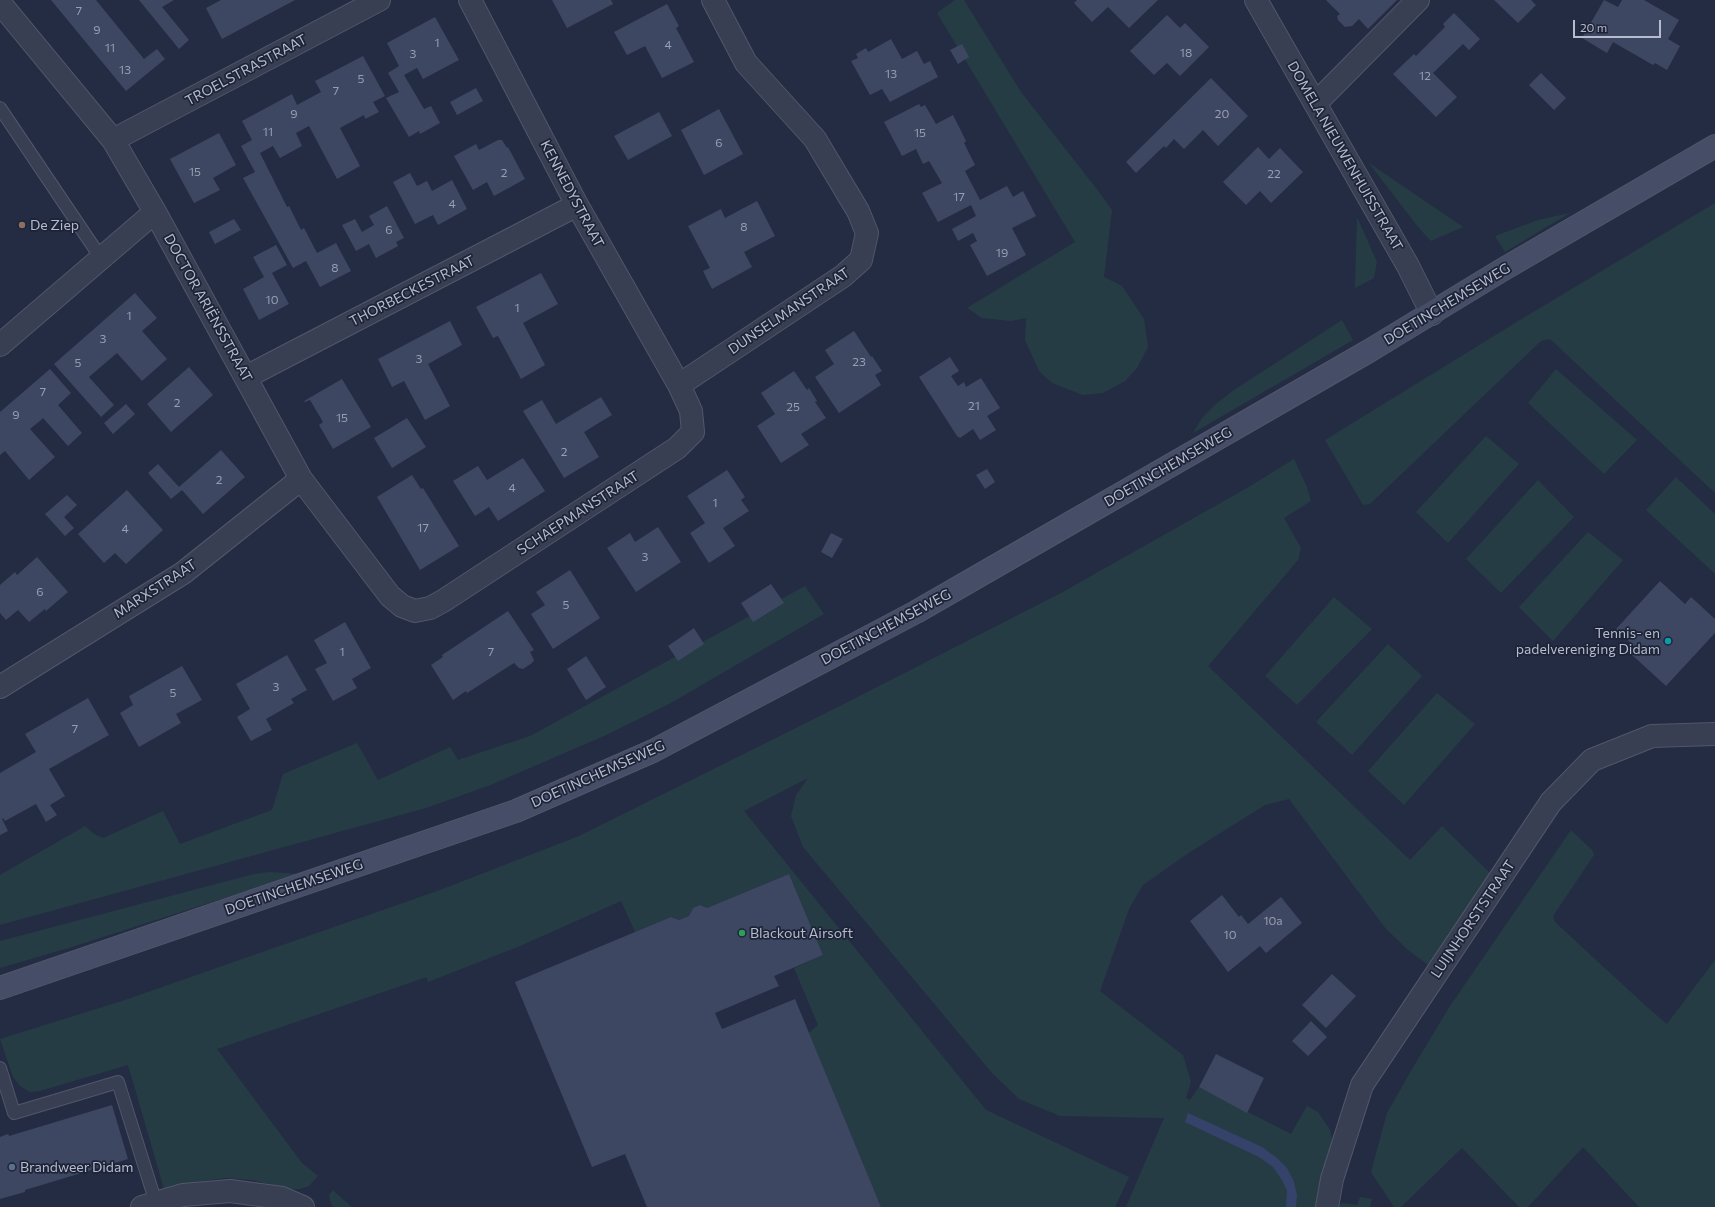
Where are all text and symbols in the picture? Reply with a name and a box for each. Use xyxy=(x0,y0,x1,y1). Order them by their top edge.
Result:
house number: 7 xyxy=(76,4,82,18)
scale bar xyxy=(1575,12,1663,38)
text: 20 m xyxy=(1580,20,1607,34)
house number: 9 xyxy=(93,23,101,37)
street label: TROELSTRASTRAAT xyxy=(182,31,310,109)
house number: 1 xyxy=(434,36,440,50)
house number: 4 xyxy=(664,38,672,52)
house number: 11 xyxy=(105,41,115,55)
house number: 18 xyxy=(1180,46,1192,60)
house number: 3 xyxy=(410,47,416,61)
street label: DOMELA NIEUWENHUISSTRAAT xyxy=(1284,58,1406,254)
house number: 13 xyxy=(119,63,131,77)
house number: 13 xyxy=(885,67,897,81)
house number: 12 xyxy=(1419,69,1431,83)
house number: 5 xyxy=(358,72,364,86)
house number: 7 xyxy=(333,84,339,98)
house number: 9 xyxy=(290,107,298,121)
house number: 20 xyxy=(1215,107,1229,121)
house number: 11 xyxy=(263,125,273,139)
house number: 15 xyxy=(914,126,926,140)
house number: 6 xyxy=(715,136,723,150)
street label: KENNEDYSTRAAT xyxy=(537,137,607,251)
house number: 15 xyxy=(189,165,201,179)
house number: 2 xyxy=(501,166,507,180)
house number: 22 xyxy=(1267,167,1281,181)
house number: 17 xyxy=(953,190,965,204)
house number: 4 xyxy=(448,197,456,211)
place label: De Ziep xyxy=(30,217,79,233)
marker: De Ziep xyxy=(17,220,27,230)
house number: 8 xyxy=(740,220,748,234)
house number: 6 xyxy=(385,223,393,237)
street label: DOCTOR ARIËNSSTRAAT xyxy=(160,231,256,385)
house number: 19 xyxy=(996,246,1008,260)
street label: THORBECKESTRAAT xyxy=(347,252,477,330)
street label: DOETINCHEMSEWEG xyxy=(1381,260,1513,348)
house number: 8 xyxy=(331,261,339,275)
street label: DUNSELMANSTRAAT xyxy=(725,264,853,358)
house number: 10 xyxy=(266,293,278,307)
house number: 1 xyxy=(514,301,520,315)
house number: 1 xyxy=(126,309,132,323)
house number: 3 xyxy=(100,332,106,346)
house number: 3 xyxy=(416,352,422,366)
house number: 23 xyxy=(852,355,866,369)
house number: 5 xyxy=(75,356,81,370)
house number: 7 xyxy=(40,385,46,399)
house number: 2 xyxy=(174,396,180,410)
house number: 21 xyxy=(968,399,980,413)
house number: 25 xyxy=(786,400,800,414)
house number: 9 xyxy=(12,408,20,422)
house number: 15 xyxy=(336,411,348,425)
street label: DOETINCHEMSEWEG xyxy=(1101,424,1235,510)
house number: 2 xyxy=(561,445,567,459)
street label: SCHAEPMANSTRAAT xyxy=(514,467,642,559)
house number: 2 xyxy=(216,473,222,487)
house number: 4 xyxy=(508,481,516,495)
house number: 1 xyxy=(712,496,718,510)
house number: 17 xyxy=(417,521,429,535)
house number: 4 xyxy=(121,522,129,536)
house number: 3 xyxy=(642,550,648,564)
street label: MARXSTRAAT xyxy=(110,556,200,622)
house number: 6 xyxy=(36,585,44,599)
street label: DOETINCHEMSEWEG xyxy=(818,586,954,668)
house number: 5 xyxy=(563,598,569,612)
place label: Tennis- en padelvereniging Didam xyxy=(1516,625,1660,658)
marker: Tennis- en padelvereniging Didam xyxy=(1663,636,1673,646)
house number: 1 xyxy=(339,645,345,659)
house number: 7 xyxy=(488,645,494,659)
house number: 3 xyxy=(273,680,279,694)
house number: 5 xyxy=(170,686,176,700)
house number: 7 xyxy=(72,722,78,736)
street label: DOETINCHEMSEWEG xyxy=(529,737,667,811)
street label: DOETINCHEMSEWEG xyxy=(223,856,365,918)
street label: LUIJNHORSTSTRAAT xyxy=(1427,857,1519,981)
house number: 10a xyxy=(1263,914,1283,928)
place label: Blackout Airsoft xyxy=(750,925,853,941)
marker: Blackout Airsoft xyxy=(737,928,747,938)
house number: 10 xyxy=(1224,928,1236,942)
place label: Brandweer Didam xyxy=(20,1159,133,1175)
marker: Brandweer Didam xyxy=(7,1162,17,1172)

